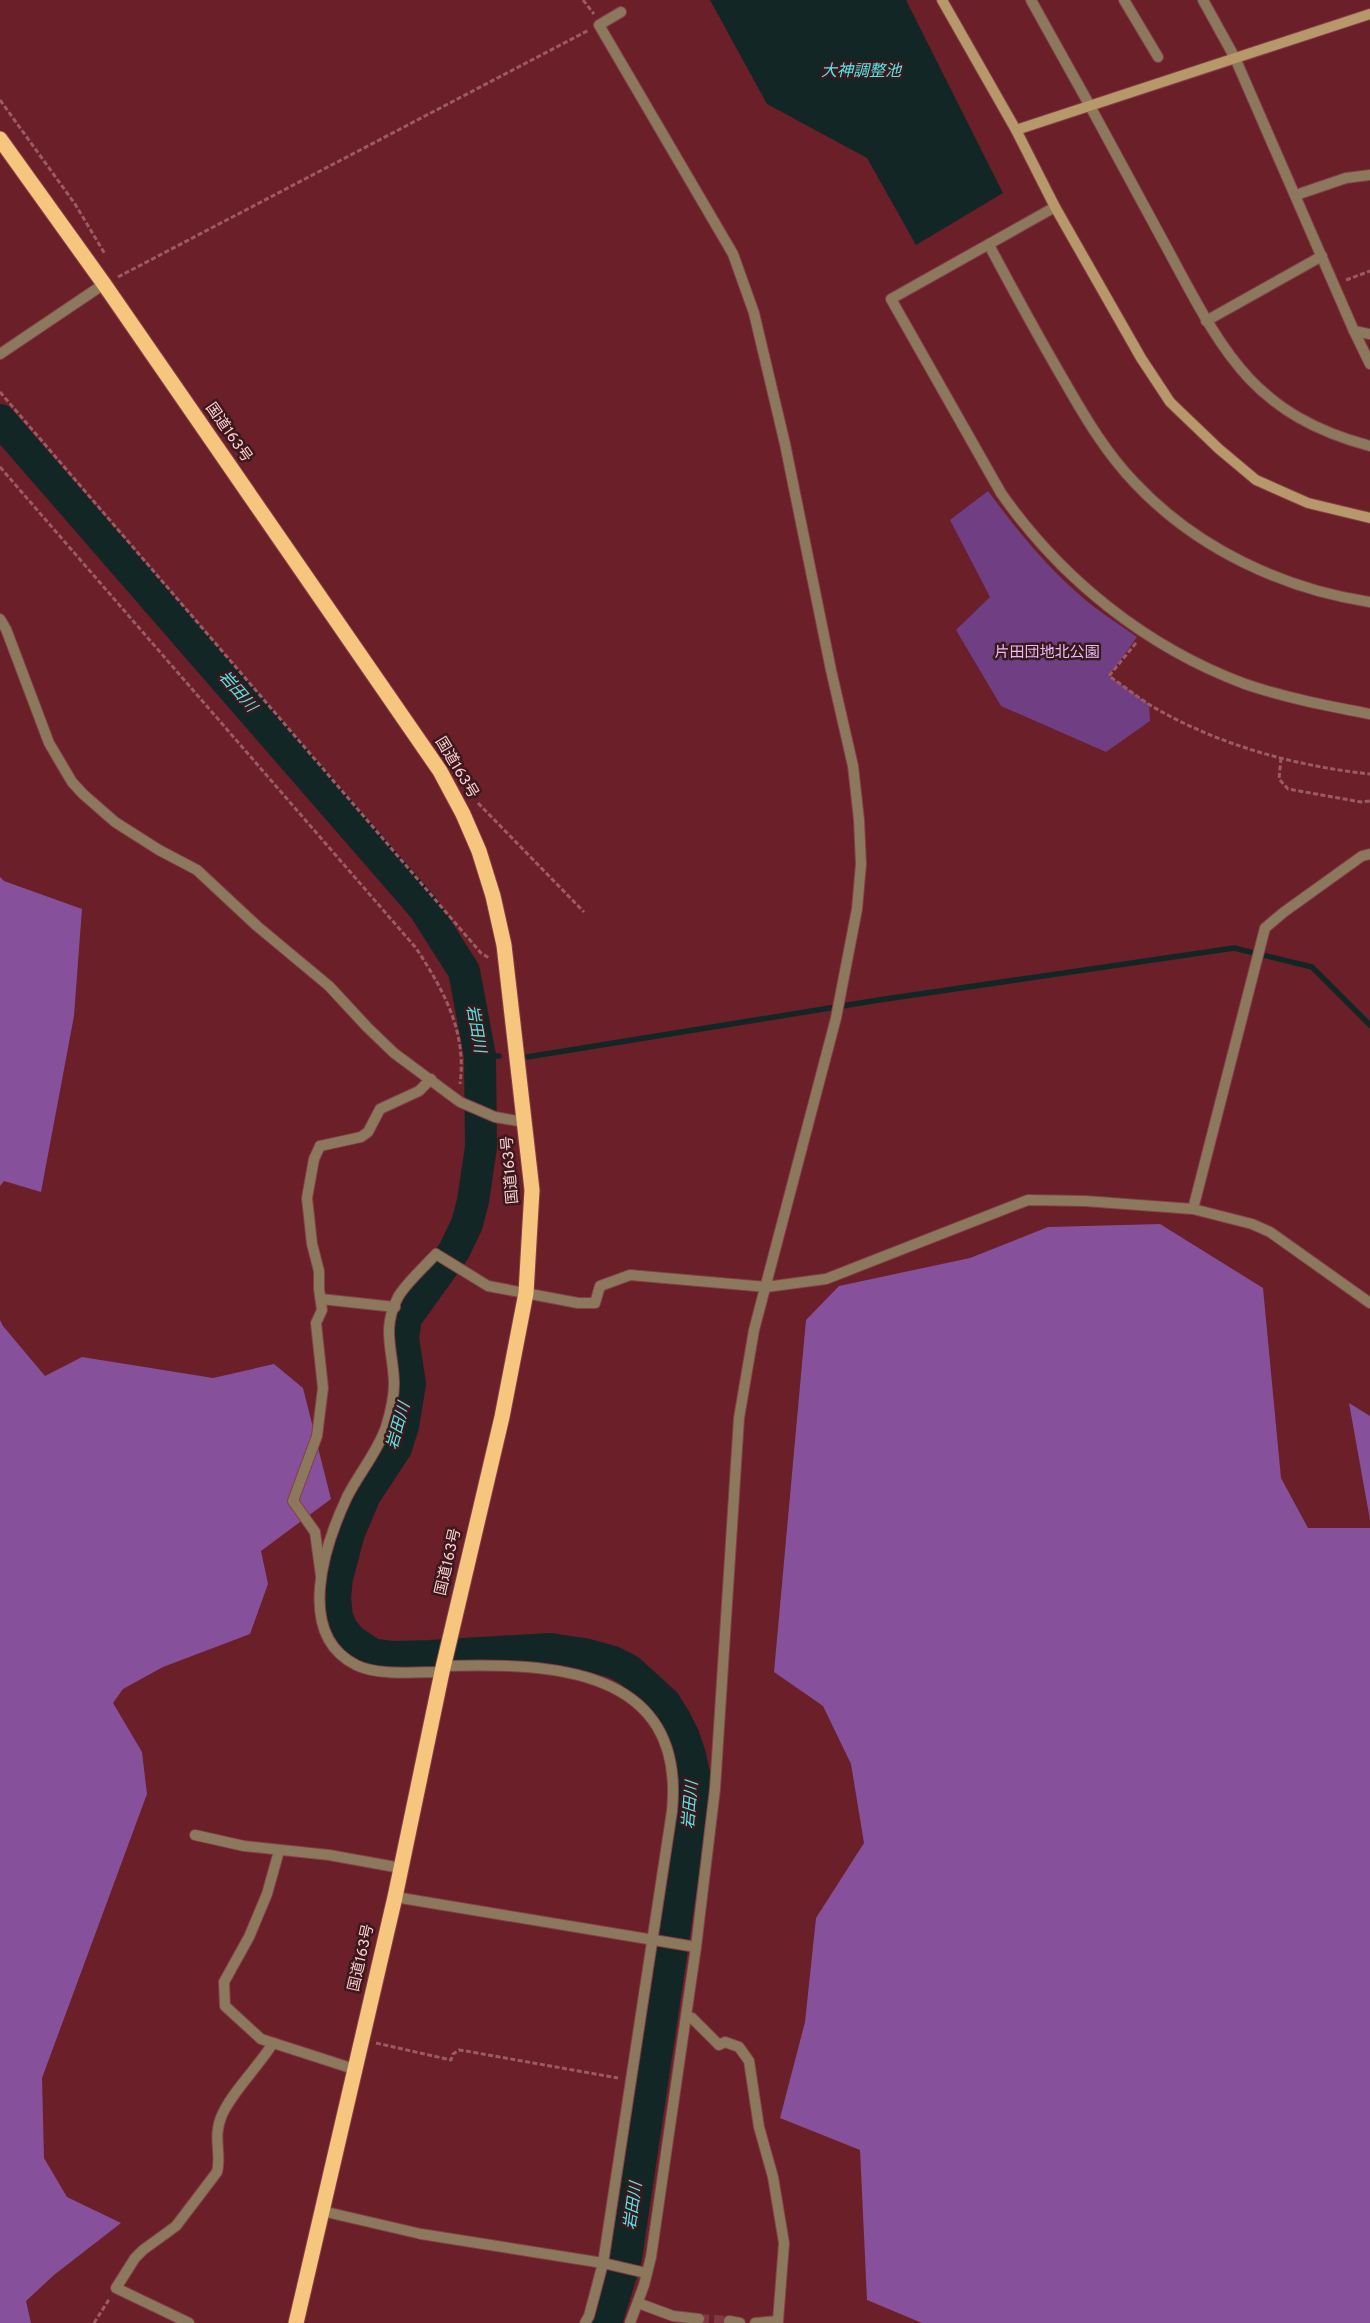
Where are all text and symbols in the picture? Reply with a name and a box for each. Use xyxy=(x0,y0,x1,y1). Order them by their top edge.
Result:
water label: 大神調整池 xyxy=(821,62,903,82)
street label: 国道163号 xyxy=(201,399,255,467)
park label: 片田団地北公園 xyxy=(994,643,1100,663)
water label: 岩田川 xyxy=(214,667,262,718)
street label: 国道163号 xyxy=(430,734,482,802)
water label: 岩田川 xyxy=(461,1004,489,1056)
street label: 国道163号 xyxy=(499,1135,523,1205)
water label: 岩田川 xyxy=(383,1398,416,1452)
street label: 国道163号 xyxy=(432,1526,466,1598)
water label: 岩田川 xyxy=(679,1778,703,1830)
street label: 国道163号 xyxy=(345,1922,379,1994)
water label: 岩田川 xyxy=(621,2179,648,2231)

